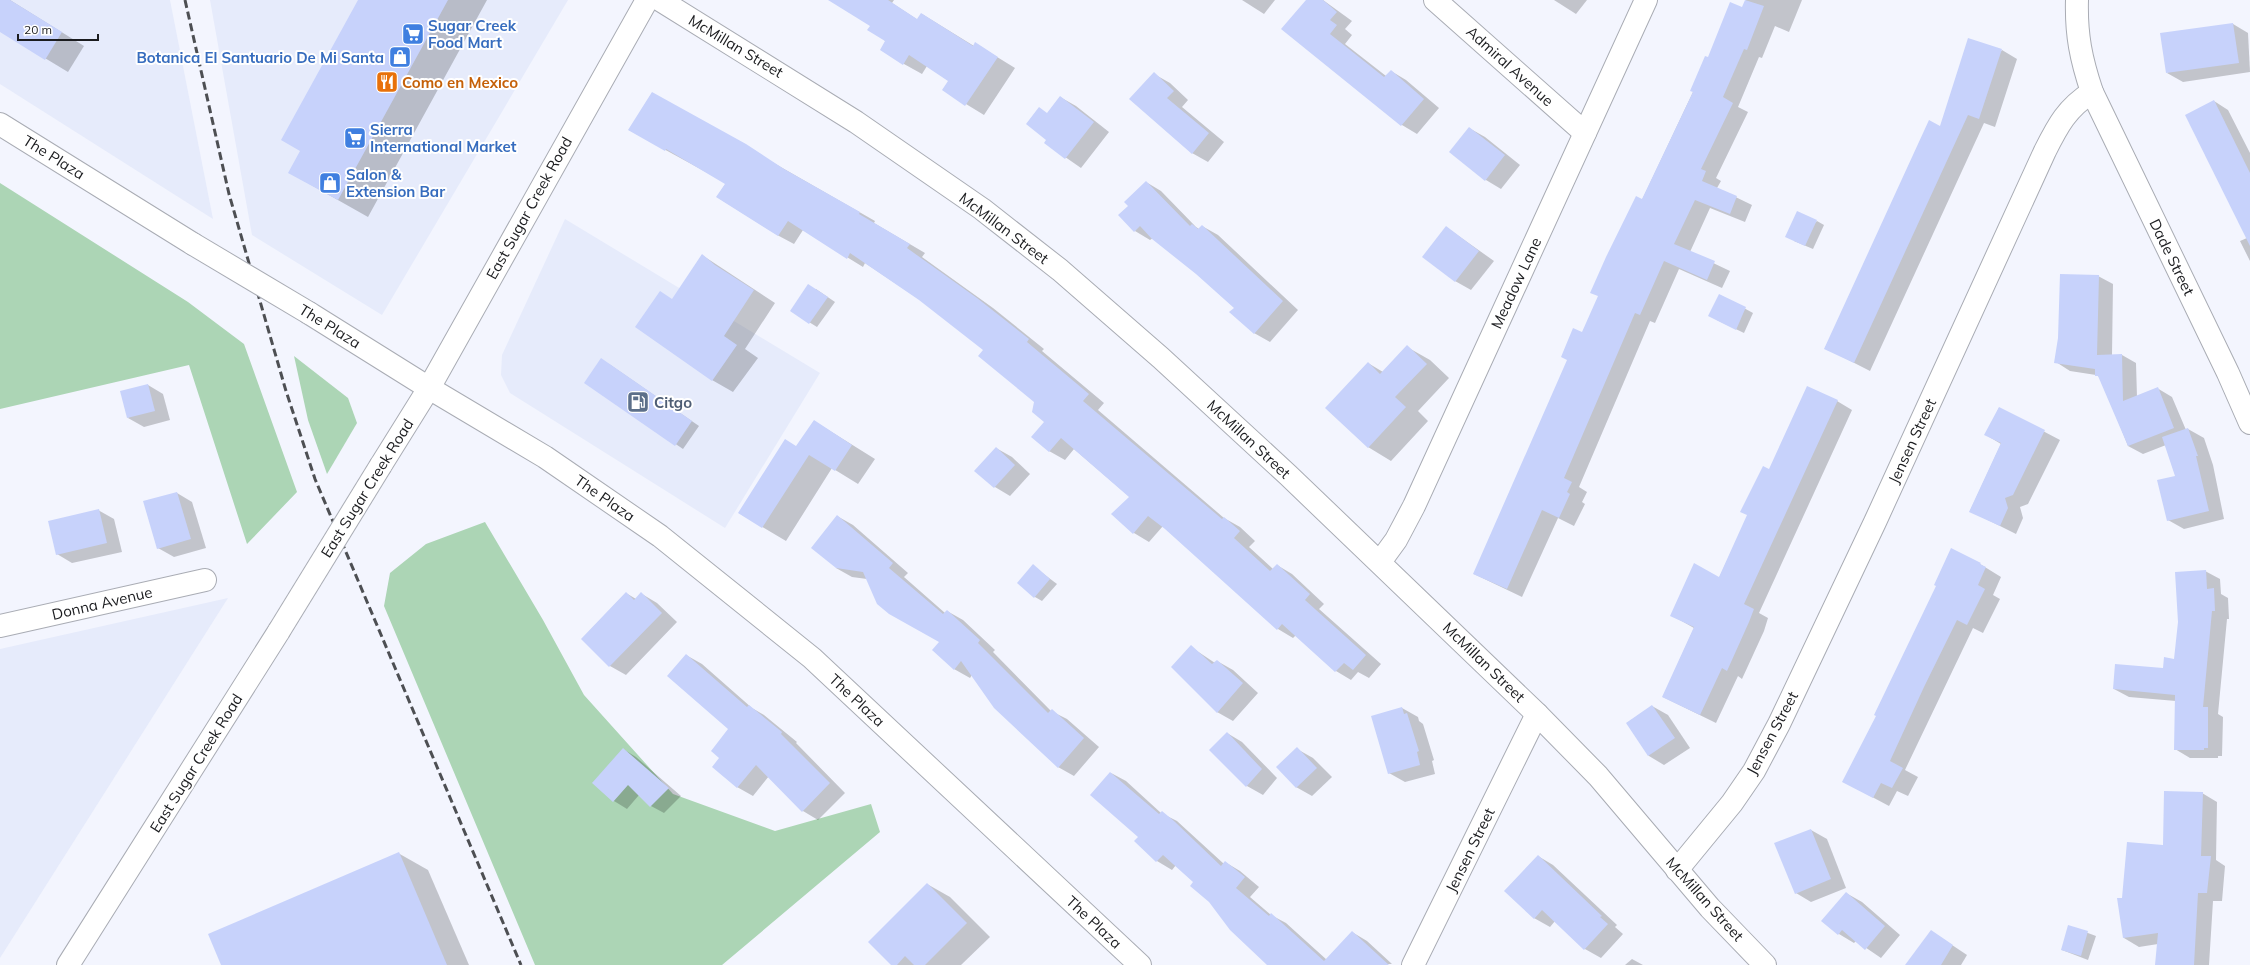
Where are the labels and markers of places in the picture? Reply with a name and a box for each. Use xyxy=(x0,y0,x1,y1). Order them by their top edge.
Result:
place label: Sugar Creek Food Mart xyxy=(428,16,517,52)
supermarket icon: Sugar Creek Food Mart xyxy=(400,21,426,47)
shop icon: Botanica El Santuario De Mi Santa xyxy=(387,44,413,70)
place label: Botanica El Santuario De Mi Santa xyxy=(136,48,384,67)
restaurant icon: Como en Mexico xyxy=(374,69,400,95)
place label: Como en Mexico xyxy=(402,73,518,92)
place label: Sierra International Market xyxy=(370,120,517,156)
supermarket icon: Sierra International Market xyxy=(342,125,368,151)
place label: Salon & Extension Bar xyxy=(346,165,445,201)
shop icon: Salon & Extension Bar xyxy=(317,170,343,196)
fuel station icon: Citgo xyxy=(625,389,651,415)
place label: Citgo xyxy=(654,393,692,412)

